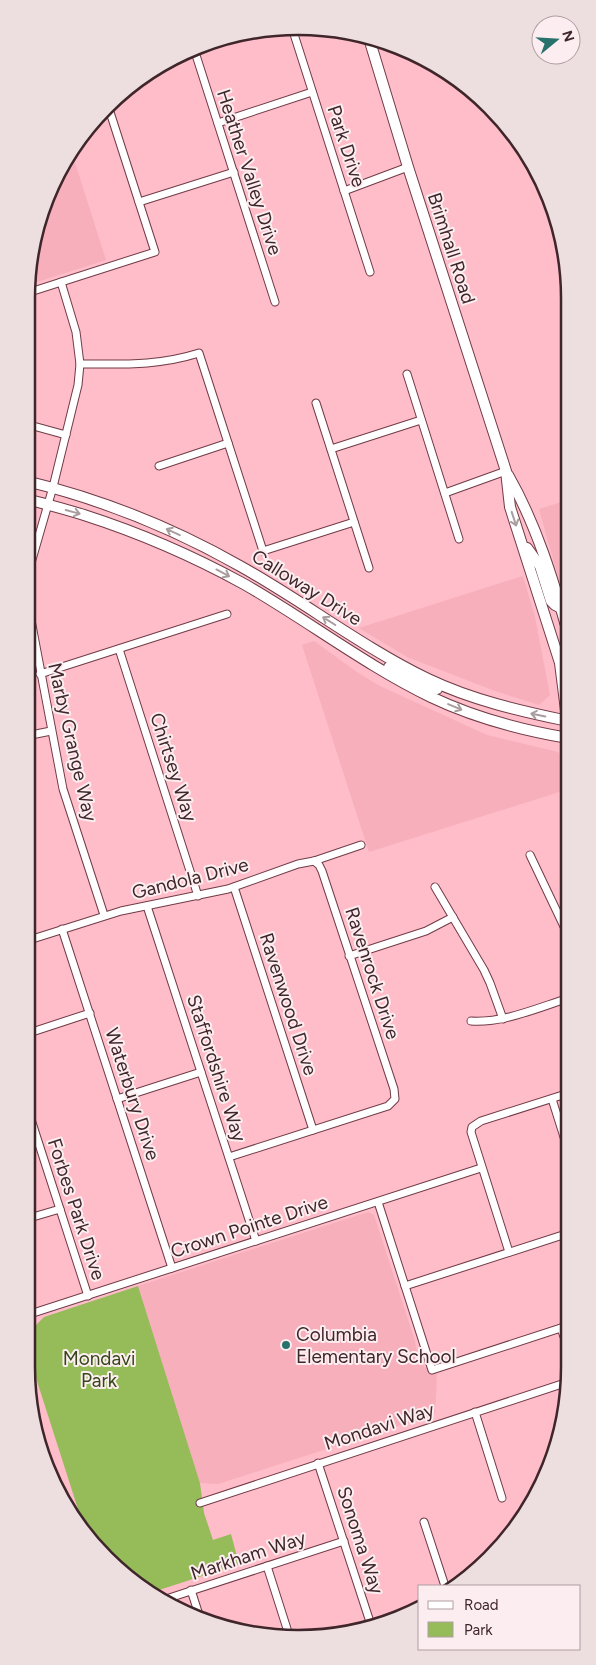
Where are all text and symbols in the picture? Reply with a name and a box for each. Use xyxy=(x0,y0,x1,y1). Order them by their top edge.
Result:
north arrow xyxy=(531,15,581,65)
text: N xyxy=(558,28,578,44)
street label: Heather Valley Drive xyxy=(212,86,287,258)
street label: Park Drive xyxy=(322,102,371,190)
street label: Brimhall Road xyxy=(423,190,480,307)
one-way arrow xyxy=(65,507,81,517)
one-way arrow xyxy=(510,510,519,526)
one-way arrow xyxy=(166,526,181,536)
street label: Calloway Drive xyxy=(247,544,366,630)
one-way arrow xyxy=(216,568,231,578)
one-way arrow xyxy=(323,615,337,625)
street label: Marby Grange Way xyxy=(43,661,102,824)
one-way arrow xyxy=(447,703,462,713)
one-way arrow xyxy=(530,709,546,719)
street label: Chirtsey Way xyxy=(145,710,202,824)
street label: Gandola Drive xyxy=(129,853,251,904)
street label: Ravenrock Drive xyxy=(340,904,405,1042)
street label: Ravenwood Drive xyxy=(255,930,322,1078)
street label: Staffordshire Way xyxy=(182,992,251,1145)
street label: Waterbury Drive xyxy=(100,1025,165,1163)
street label: Forbes Park Drive xyxy=(43,1135,110,1283)
street label: Crown Pointe Drive xyxy=(168,1190,331,1263)
place label: Columbia Elementary School xyxy=(296,1323,456,1368)
marker: Columbia Elementary School xyxy=(280,1339,292,1351)
park label: Mondavi Park xyxy=(63,1347,135,1392)
street label: Mondavi Way xyxy=(321,1398,437,1455)
street label: Sonoma Way xyxy=(332,1483,389,1597)
street label: Markham Way xyxy=(188,1526,309,1585)
legend xyxy=(418,1585,581,1650)
text: Road xyxy=(464,1596,499,1614)
text: Park xyxy=(464,1621,493,1639)

